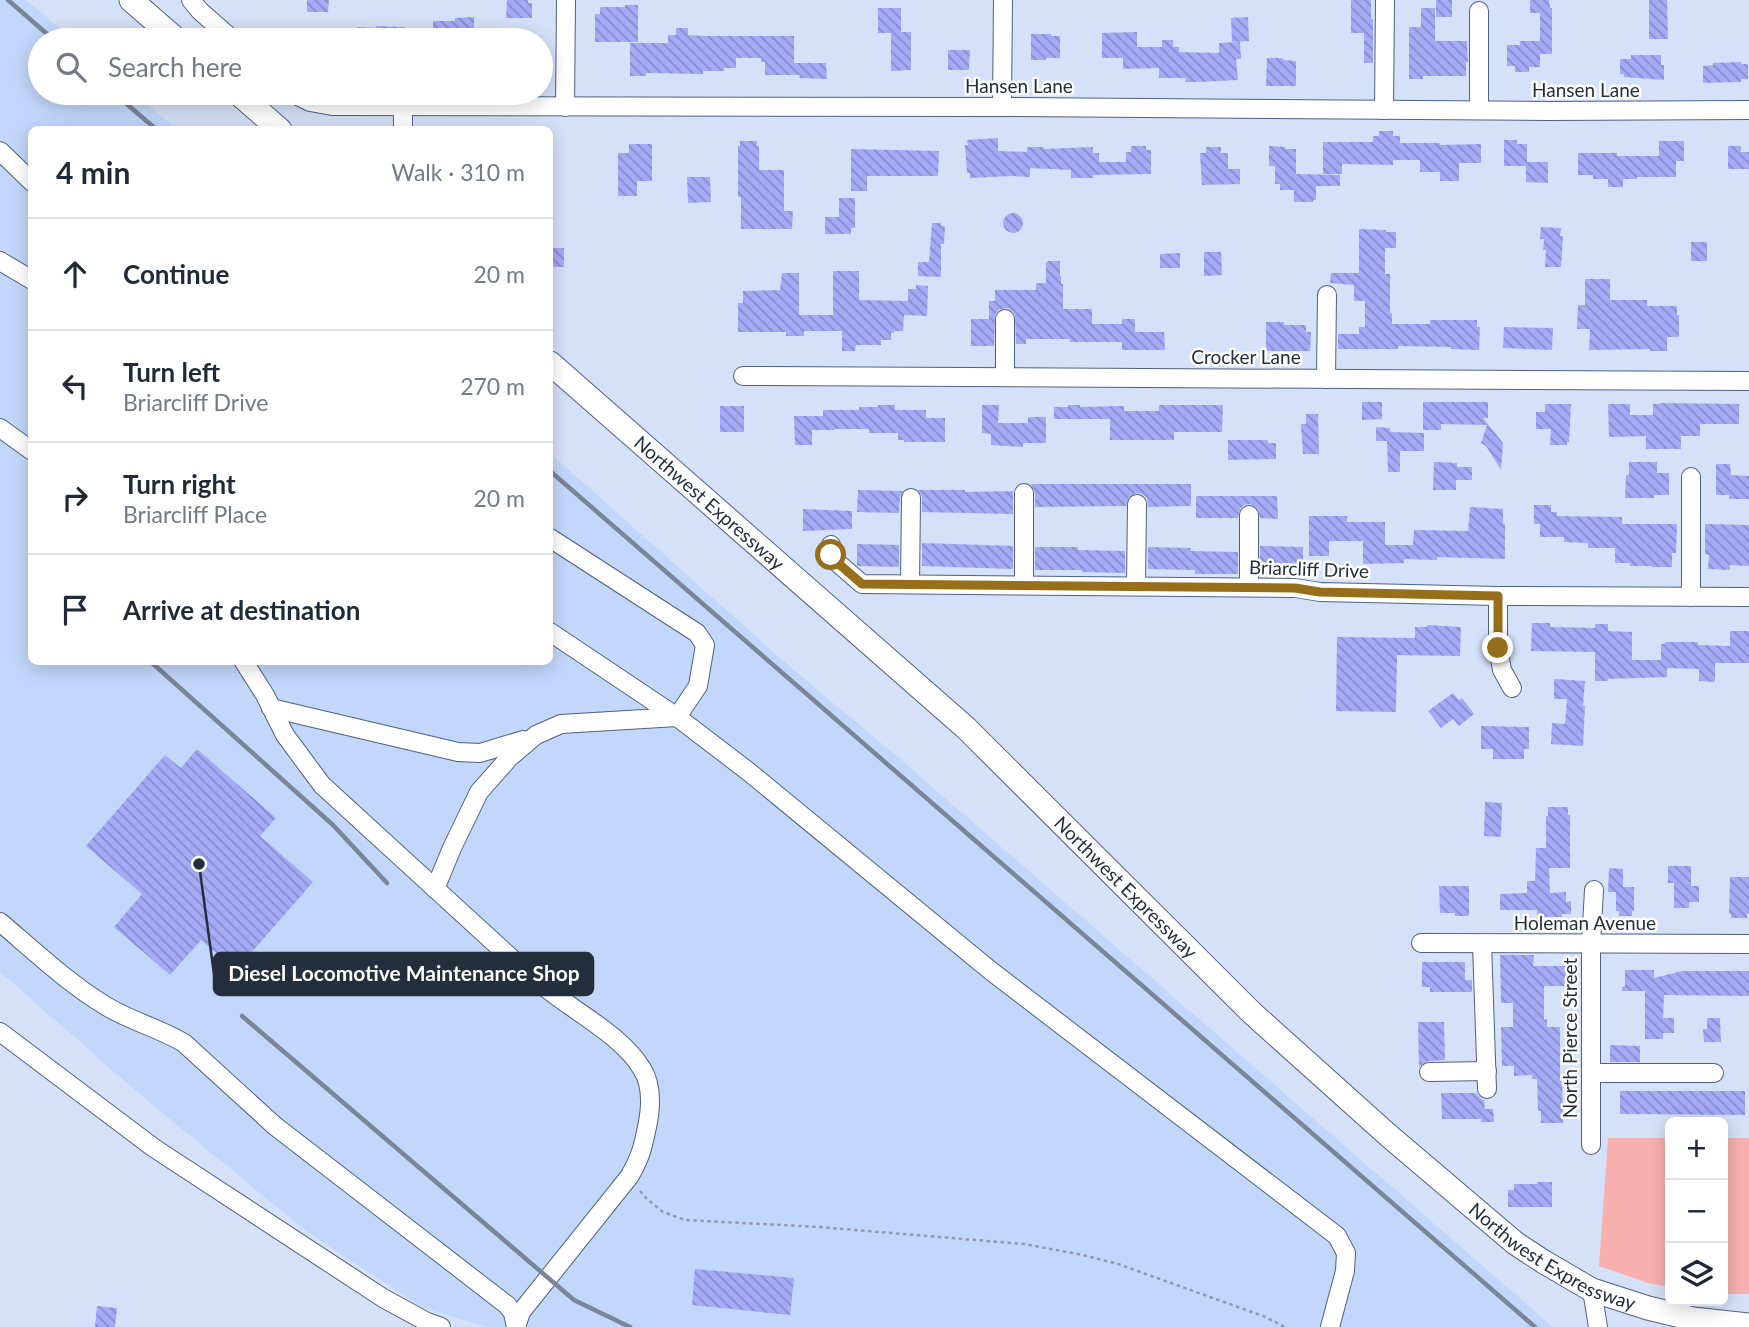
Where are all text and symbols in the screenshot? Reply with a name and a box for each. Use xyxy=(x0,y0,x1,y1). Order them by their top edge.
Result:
search box xyxy=(28,28,553,105)
icon: search xyxy=(52,48,90,86)
text: Search here xyxy=(108,51,242,83)
street label: Hansen Lane xyxy=(965,74,1073,97)
street label: Hansen Lane xyxy=(1532,78,1640,101)
text: 4 min xyxy=(56,154,130,190)
text: Walk · 310 m xyxy=(391,158,525,186)
icon: ahead xyxy=(56,255,94,293)
text: Continue xyxy=(123,258,229,290)
text: 20 m xyxy=(474,260,525,288)
street label: Crocker Lane xyxy=(1191,345,1301,368)
text: Turn left xyxy=(123,356,220,388)
icon: left xyxy=(56,367,94,405)
text: 270 m xyxy=(460,372,525,400)
text: Briarcliff Drive xyxy=(123,388,268,416)
street label: Northwest Expressway xyxy=(630,430,790,575)
text: Turn right xyxy=(123,468,236,500)
icon: right xyxy=(56,479,94,517)
text: 20 m xyxy=(474,484,525,512)
text: Briarcliff Place xyxy=(123,500,267,528)
route start xyxy=(815,539,846,570)
street label: Briarcliff Drive xyxy=(1249,555,1369,582)
icon: arrive xyxy=(56,591,94,629)
text: Arrive at destination xyxy=(123,594,360,626)
route end xyxy=(1482,632,1513,663)
street label: Northwest Expressway xyxy=(1050,811,1202,963)
street label: Holeman Avenue xyxy=(1514,911,1656,934)
callout: Diesel Locomotive Maintenance Shop xyxy=(214,953,593,995)
street label: North Pierce Street xyxy=(1558,958,1581,1118)
text: Diesel Locomotive Maintenance Shop xyxy=(228,960,580,985)
map controls xyxy=(1665,1117,1728,1306)
button: + xyxy=(1665,1117,1728,1180)
button: − xyxy=(1665,1180,1728,1243)
street label: Northwest Expressway xyxy=(1465,1197,1639,1314)
button: layers xyxy=(1665,1243,1728,1306)

